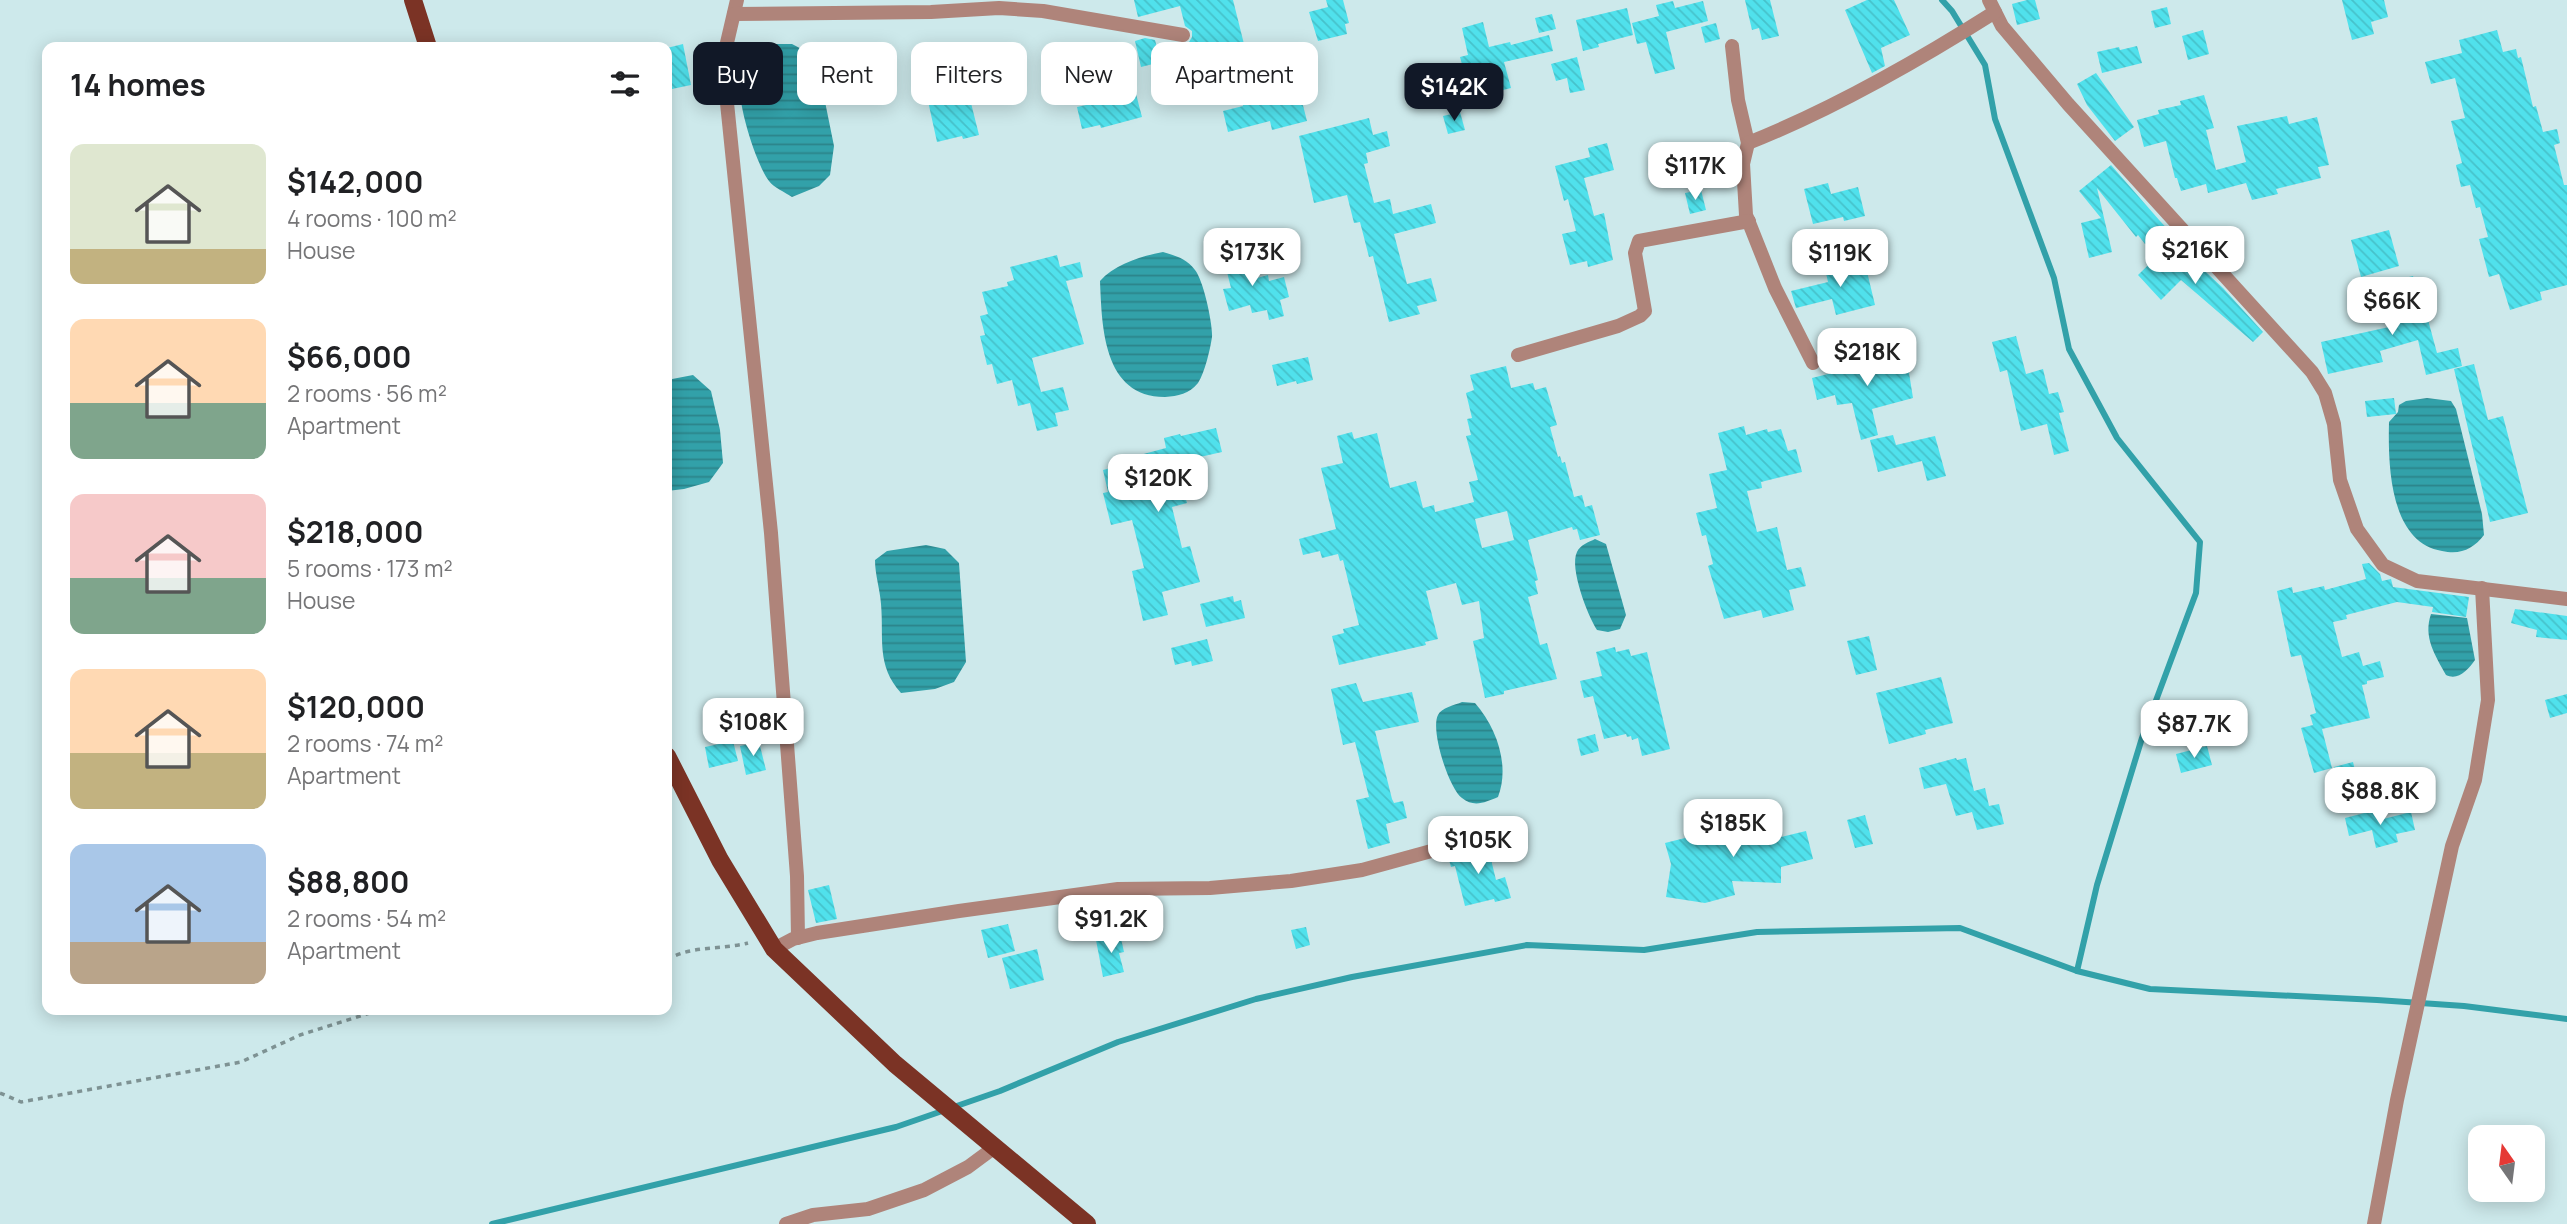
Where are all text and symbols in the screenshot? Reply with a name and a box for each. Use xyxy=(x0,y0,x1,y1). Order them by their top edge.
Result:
chip: Buy xyxy=(693,42,783,105)
chip: Rent xyxy=(797,42,897,105)
chip: Filters xyxy=(911,42,1027,105)
chip: New xyxy=(1041,42,1137,105)
chip: Apartment xyxy=(1151,42,1318,105)
text: 14 homes xyxy=(70,64,206,105)
pin: $142K xyxy=(1405,64,1503,123)
icon: filters xyxy=(606,65,644,103)
text: $142K xyxy=(1420,70,1488,102)
pin: $117K xyxy=(1646,142,1744,202)
text: $117K xyxy=(1664,149,1726,181)
text: $142,000 xyxy=(287,161,423,202)
icon: home xyxy=(126,172,210,256)
text: 4 rooms · 100 m² xyxy=(287,202,457,234)
pin: $216K xyxy=(2146,226,2244,286)
pin: $173K xyxy=(1203,229,1301,288)
pin: $119K xyxy=(1791,230,1889,289)
text: $216K xyxy=(2161,233,2229,265)
text: House xyxy=(287,234,356,266)
text: $173K xyxy=(1219,235,1285,267)
text: $119K xyxy=(1808,236,1872,268)
pin: $66K xyxy=(2351,278,2433,337)
text: $66K xyxy=(2363,284,2421,316)
pin: $218K xyxy=(1818,328,1916,388)
text: $218K xyxy=(1833,335,1901,367)
text: $66,000 xyxy=(287,336,411,377)
icon: home xyxy=(126,347,210,431)
text: 2 rooms · 56 m² xyxy=(287,377,447,409)
text: Apartment xyxy=(287,409,401,441)
pin: $120K xyxy=(1109,454,1207,514)
text: $120K xyxy=(1124,461,1192,493)
text: $218,000 xyxy=(287,511,424,552)
icon: home xyxy=(126,522,210,606)
text: 5 rooms · 173 m² xyxy=(287,552,453,584)
text: House xyxy=(287,584,356,616)
text: $120,000 xyxy=(287,686,425,727)
icon: home xyxy=(126,697,210,781)
pin: $108K xyxy=(704,698,802,758)
pin: $87.7K xyxy=(2137,700,2251,760)
text: $108K xyxy=(719,705,787,737)
text: $87.7K xyxy=(2157,707,2231,739)
text: 2 rooms · 74 m² xyxy=(287,727,443,759)
text: Apartment xyxy=(287,759,401,791)
pin: $88.8K xyxy=(2323,768,2437,827)
text: $88.8K xyxy=(2341,774,2419,806)
pin: $185K xyxy=(1684,800,1782,859)
text: $185K xyxy=(1700,806,1766,838)
pin: $105K xyxy=(1429,816,1527,876)
text: $105K xyxy=(1444,823,1512,855)
text: $88,800 xyxy=(287,861,410,902)
icon: home xyxy=(126,872,210,956)
pin: $91.2K xyxy=(1054,895,1168,955)
text: 2 rooms · 54 m² xyxy=(287,902,446,934)
text: $91.2K xyxy=(1074,902,1148,934)
text: Apartment xyxy=(287,934,401,966)
north arrow xyxy=(2468,1125,2544,1202)
map controls xyxy=(2468,1125,2545,1202)

